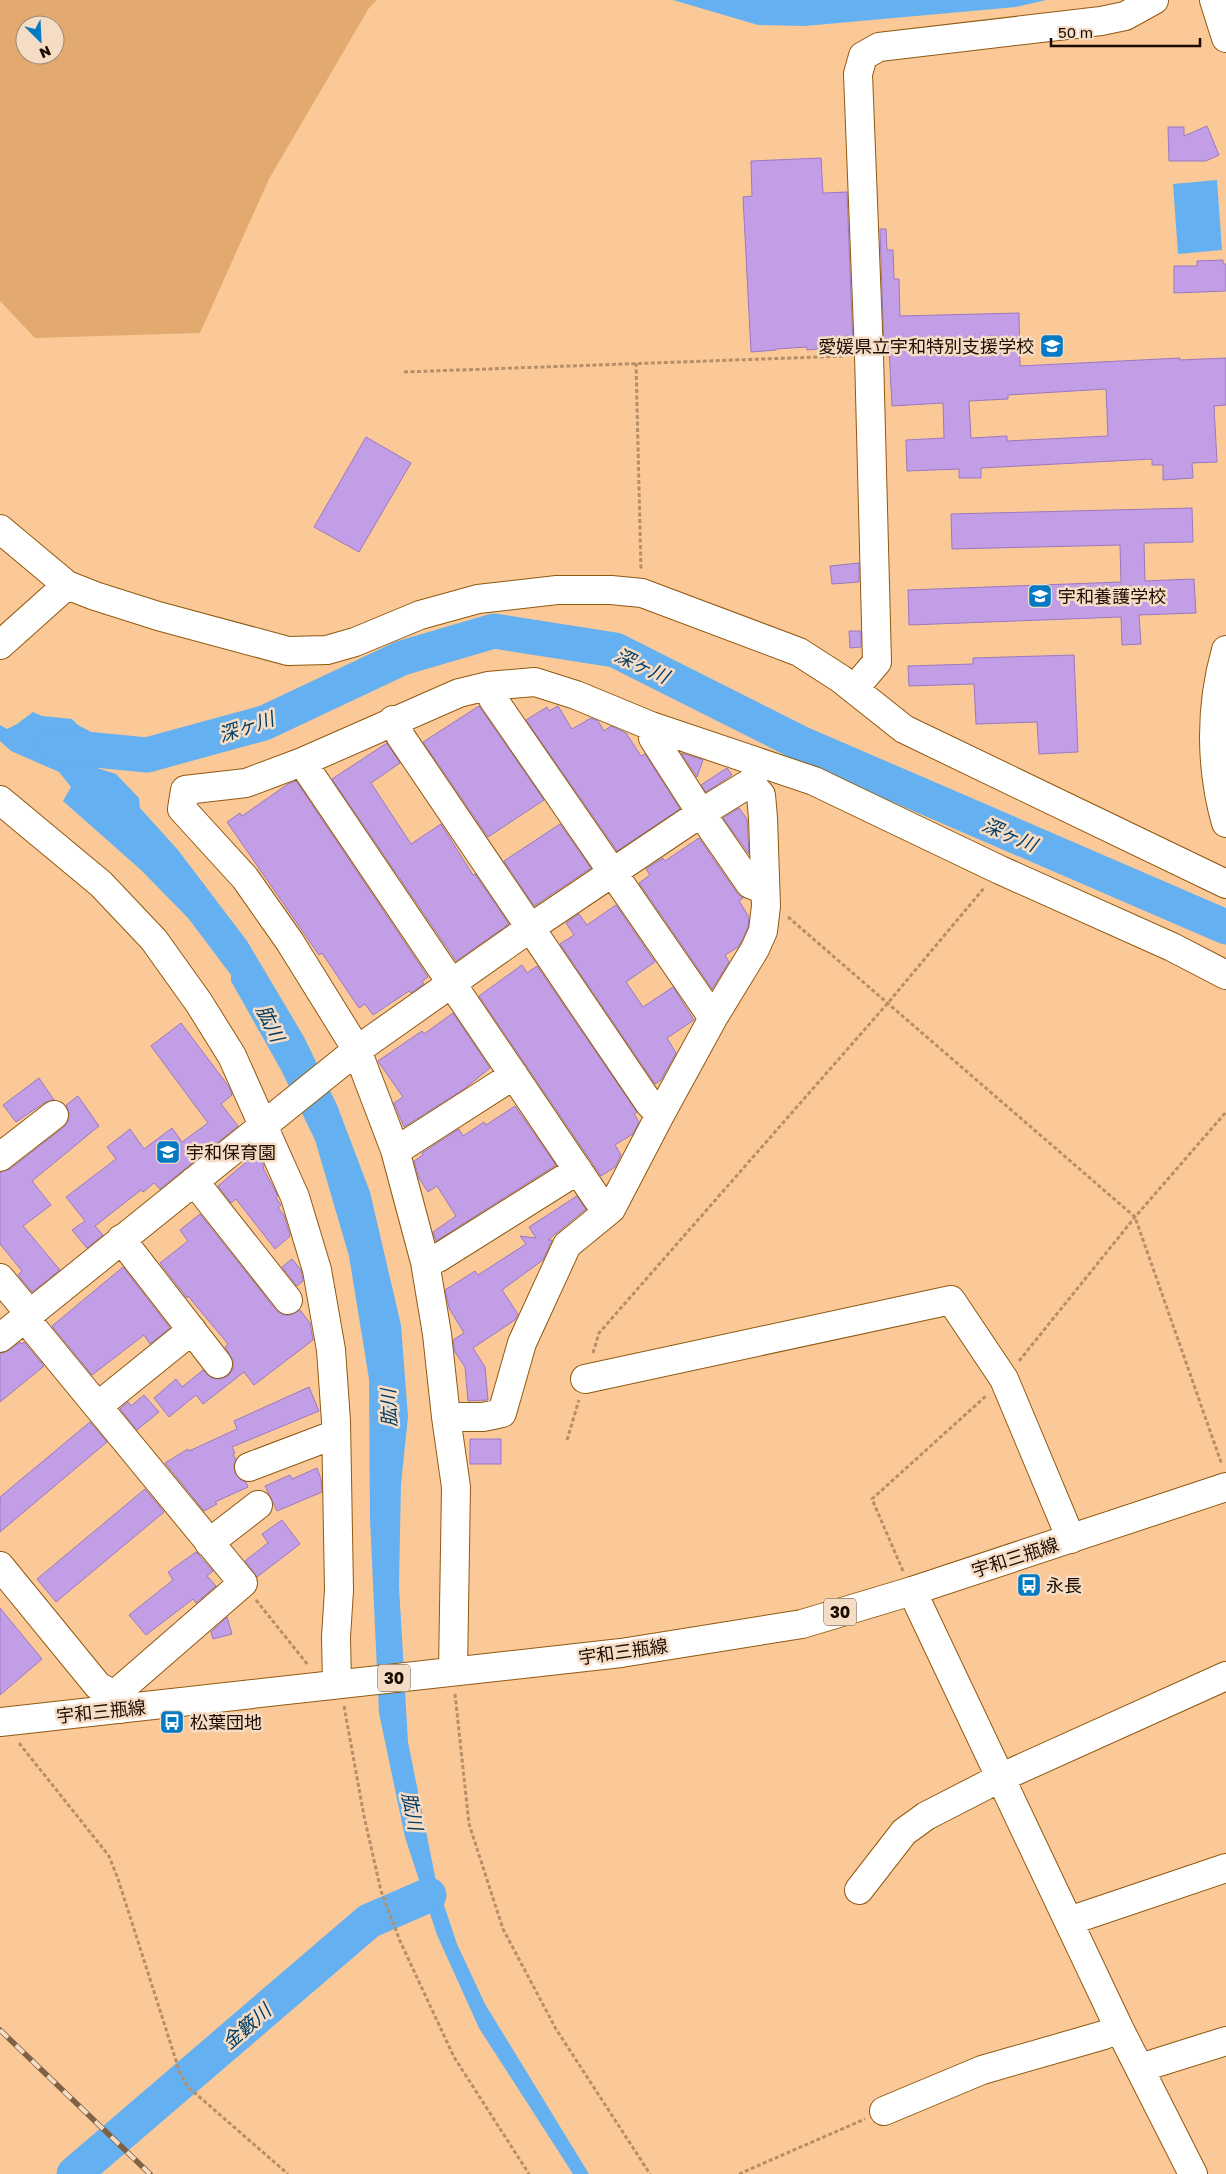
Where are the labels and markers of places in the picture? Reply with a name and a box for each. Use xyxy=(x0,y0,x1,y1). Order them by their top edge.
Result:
school or university icon: 愛媛県立宇和特別支援学校 xyxy=(1039,333,1065,359)
place label: 愛媛県立宇和特別支援学校 xyxy=(818,335,1034,357)
school or university icon: 宇和養護学校 xyxy=(1027,583,1053,609)
place label: 宇和養護学校 xyxy=(1058,585,1166,607)
school or university icon: 宇和保育園 xyxy=(155,1139,181,1165)
place label: 宇和保育園 xyxy=(186,1141,276,1163)
bus stop icon: 永長 xyxy=(1016,1572,1042,1598)
place label: 永長 xyxy=(1046,1574,1082,1596)
bus stop icon: 松葉団地 xyxy=(159,1709,185,1735)
place label: 松葉団地 xyxy=(190,1711,262,1733)

